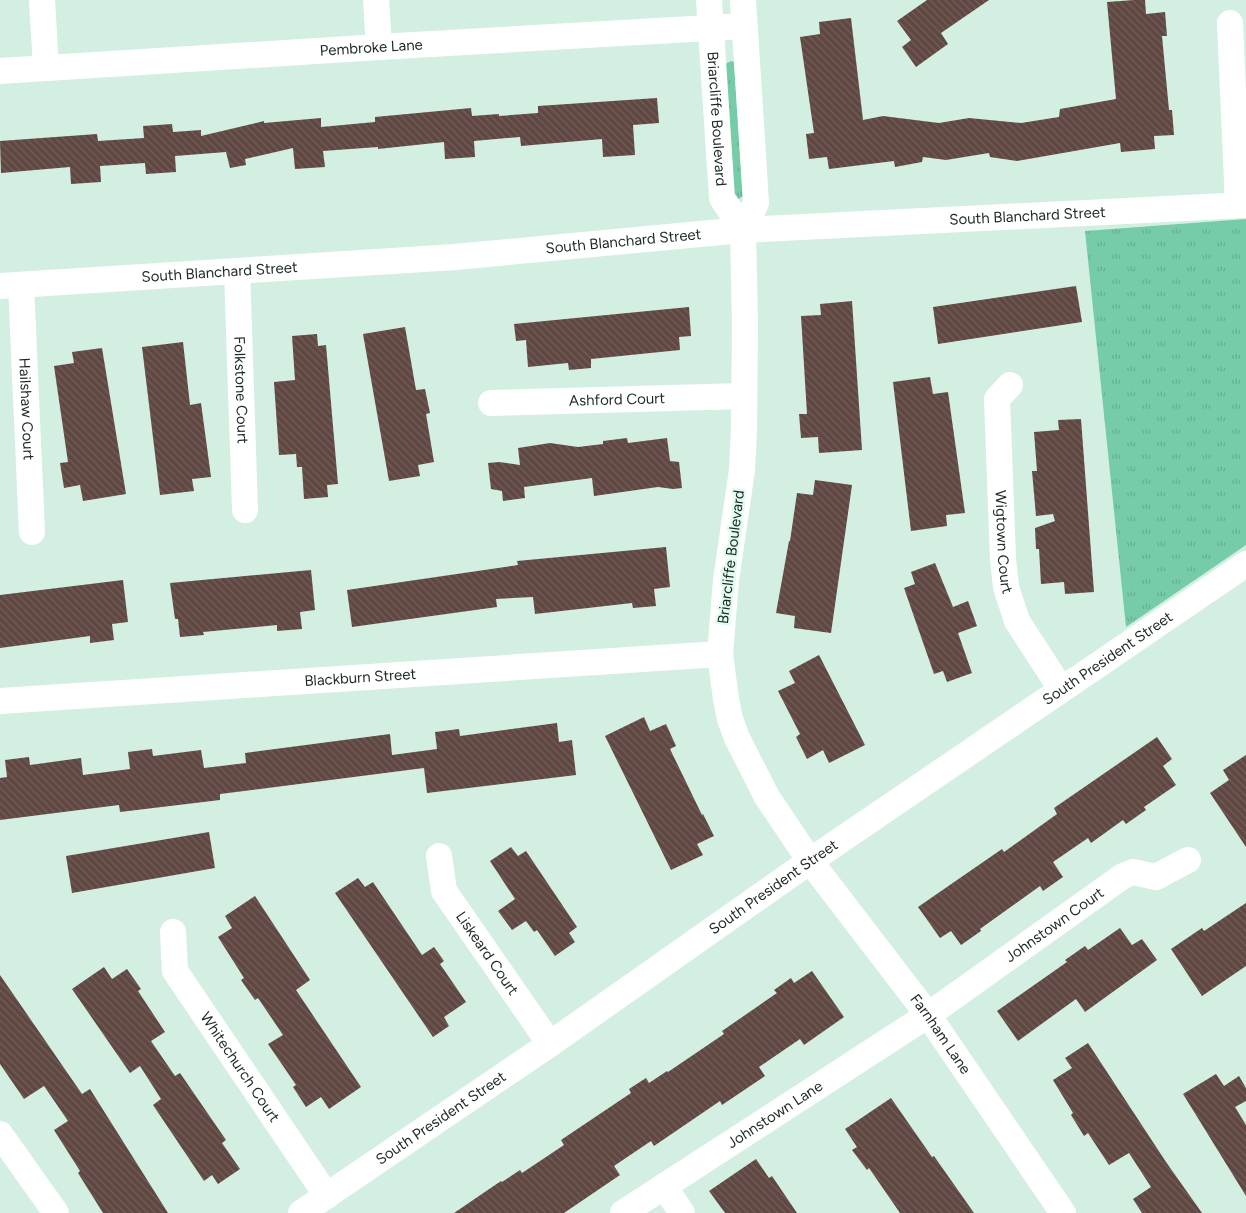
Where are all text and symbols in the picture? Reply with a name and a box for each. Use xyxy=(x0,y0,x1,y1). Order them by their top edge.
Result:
street label: Pembroke Lane xyxy=(319,35,423,60)
street label: Briarcliffe Boulevard xyxy=(703,51,730,187)
street label: South Blanchard Street xyxy=(949,203,1106,229)
street label: South Blanchard Street xyxy=(545,225,702,257)
street label: South Blanchard Street xyxy=(141,258,298,286)
street label: Folkstone Court xyxy=(230,336,252,444)
street label: Hailshaw Court xyxy=(15,357,38,461)
street label: Ashford Court xyxy=(569,389,666,410)
street label: Briarcliffe Boulevard xyxy=(714,489,748,625)
street label: Wigtown Court xyxy=(991,490,1017,596)
street label: South President Street xyxy=(1039,607,1176,709)
street label: Blackburn Street xyxy=(304,665,417,690)
street label: South President Street xyxy=(705,836,842,938)
street label: Johnstown Court xyxy=(1002,883,1108,966)
street label: Liskeard Court xyxy=(452,908,522,999)
street label: Farnham Lane xyxy=(906,990,975,1078)
street label: Whitechurch Court xyxy=(196,1009,284,1126)
street label: South President Street xyxy=(372,1067,510,1169)
street label: Johnstown Lane xyxy=(724,1077,826,1152)

